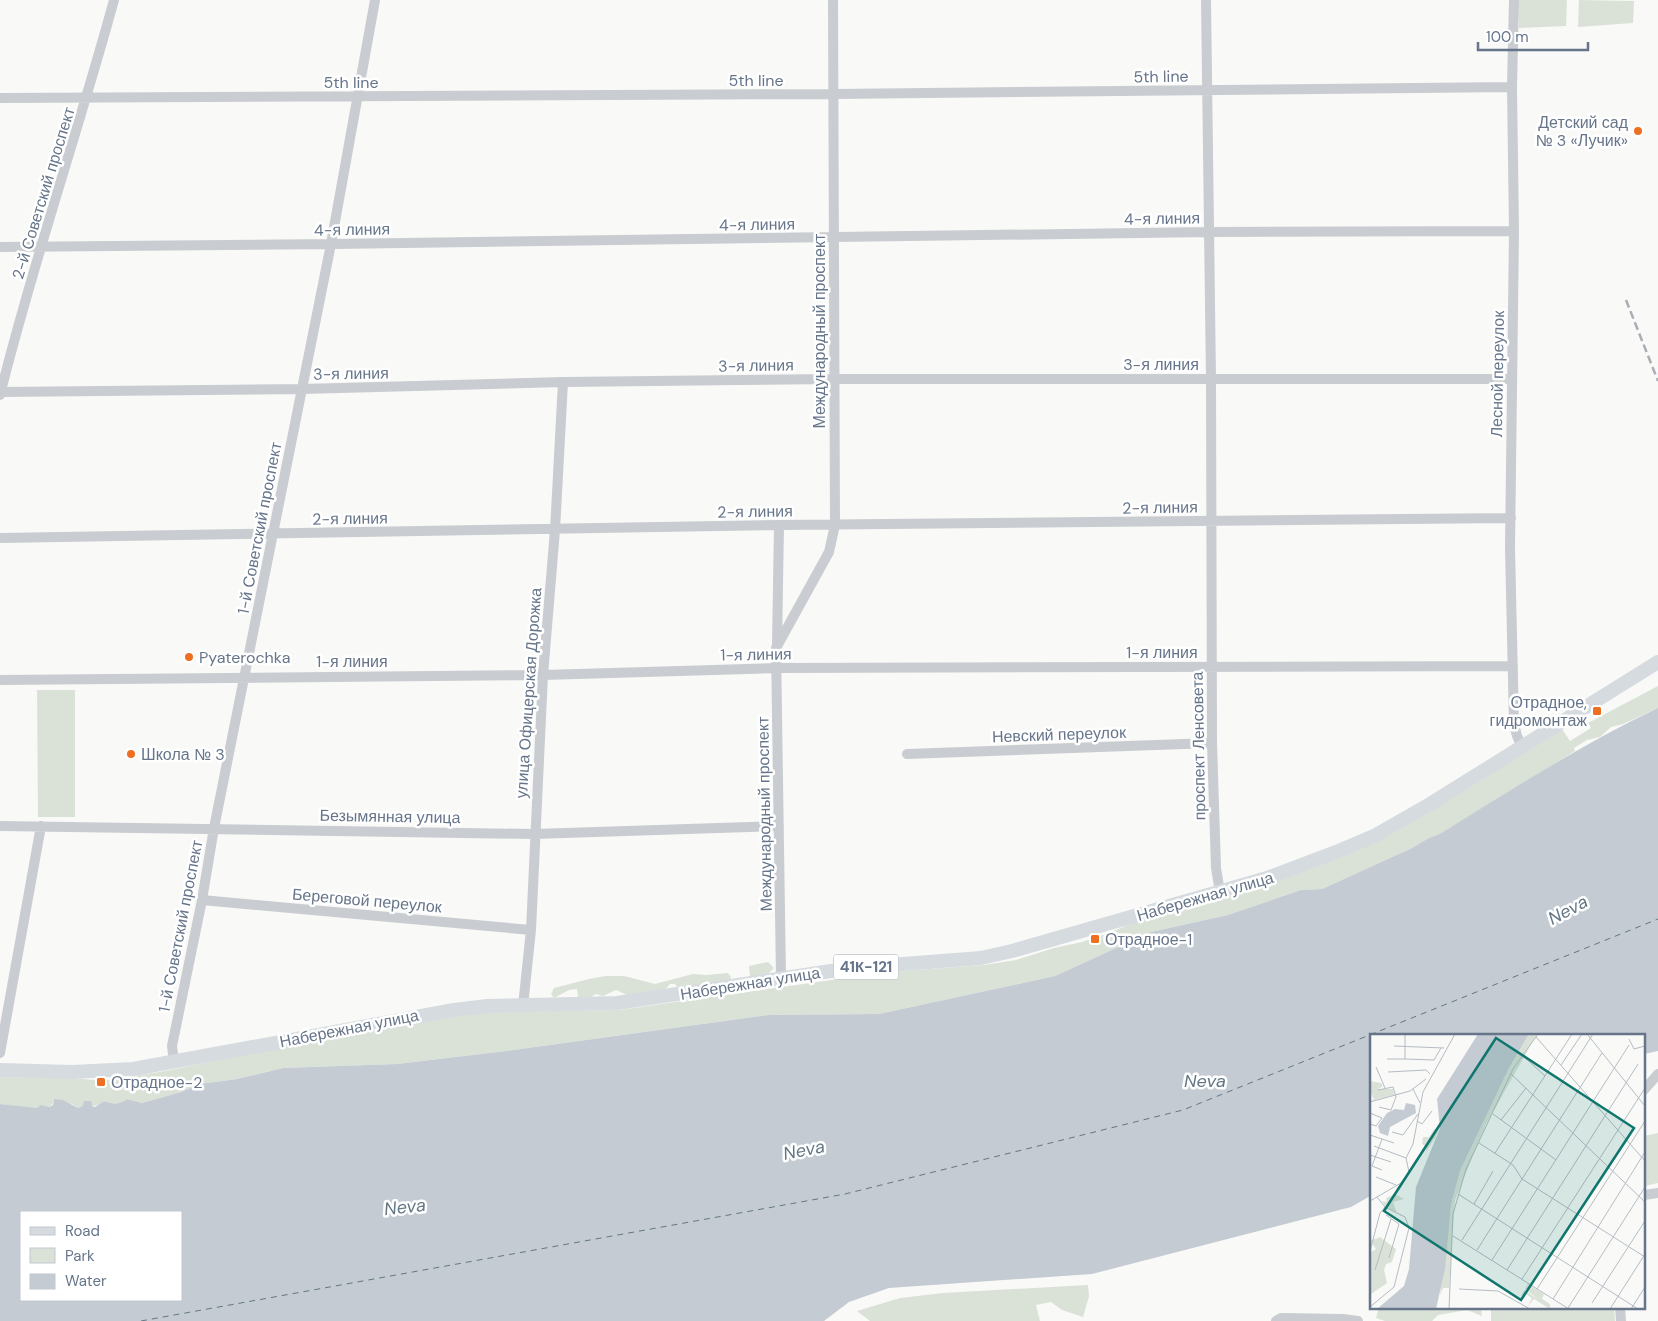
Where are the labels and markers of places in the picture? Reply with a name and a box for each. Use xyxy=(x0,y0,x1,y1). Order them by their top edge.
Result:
place label: Детский сад № 3 «Лучик» xyxy=(1535,112,1629,151)
marker: Детский сад № 3 «Лучик» xyxy=(1632,125,1644,137)
place label: Pyaterochka xyxy=(199,647,290,668)
marker: Pyaterochka xyxy=(183,651,195,663)
place label: Отрадное, гидромонтаж xyxy=(1490,692,1587,731)
marker: Отрадное, гидромонтаж xyxy=(1591,705,1603,717)
place label: Школа № 3 xyxy=(141,744,225,765)
marker: Школа № 3 xyxy=(125,748,137,760)
place label: Отрадное-1 xyxy=(1105,929,1192,950)
marker: Отрадное-1 xyxy=(1089,933,1101,945)
place label: Отрадное-2 xyxy=(111,1072,202,1093)
marker: Отрадное-2 xyxy=(95,1076,107,1088)

